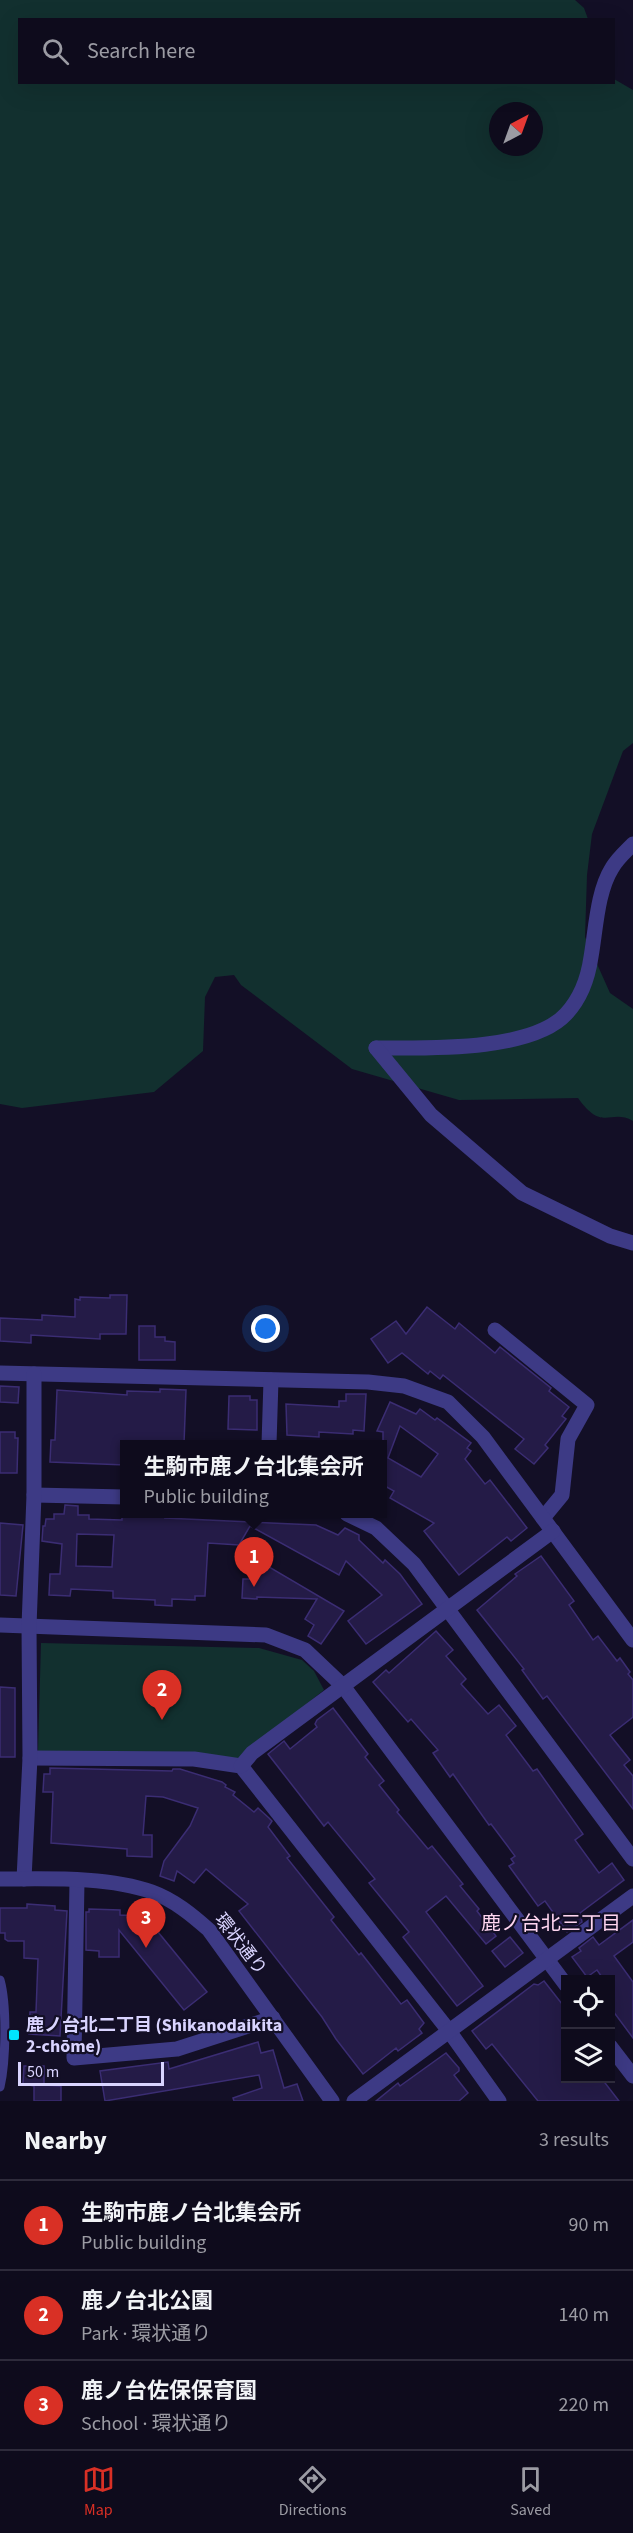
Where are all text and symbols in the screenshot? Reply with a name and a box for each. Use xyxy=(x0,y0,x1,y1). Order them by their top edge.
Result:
search box xyxy=(18,18,615,84)
icon: search xyxy=(39,35,72,68)
text: Search here xyxy=(87,35,195,67)
north arrow xyxy=(489,102,543,156)
your location xyxy=(251,1314,280,1343)
popup xyxy=(120,1440,387,1518)
text: 生駒市鹿ノ台北集会所 xyxy=(143,1451,364,1483)
text: Public building xyxy=(143,1483,269,1511)
pin: 1 xyxy=(234,1538,274,1587)
pin: 2 xyxy=(142,1670,182,1720)
pin: 3 xyxy=(126,1898,166,1948)
street label: 環状通り xyxy=(209,1908,273,1980)
district label: 鹿ノ台北三丁目 xyxy=(481,1910,621,1938)
map controls xyxy=(561,1975,615,2083)
button: locate xyxy=(561,1975,615,2029)
place label: 鹿ノ台北二丁目 (Shikanodaikita 2-chōme) xyxy=(26,2013,282,2059)
marker: 鹿ノ台北二丁目 (Shikanodaikita 2-chōme) xyxy=(7,2028,21,2042)
button: layers xyxy=(561,2029,615,2083)
scale bar xyxy=(18,2059,164,2086)
text: 50 m xyxy=(27,2061,59,2083)
text: Nearby xyxy=(24,2122,107,2159)
text: 3 results xyxy=(539,2126,609,2154)
text: 生駒市鹿ノ台北集会所 xyxy=(81,2197,301,2229)
text: 1 xyxy=(38,2211,49,2239)
text: 90 m xyxy=(569,2211,609,2239)
text: Public building xyxy=(81,2229,206,2257)
text: 鹿ノ台北公園 xyxy=(81,2285,213,2317)
text: 2 xyxy=(38,2301,49,2329)
text: 140 m xyxy=(559,2301,609,2329)
text: Park · 環状通り xyxy=(81,2320,211,2348)
text: 鹿ノ台佐保保育園 xyxy=(81,2375,257,2407)
text: 3 xyxy=(38,2391,49,2419)
text: 220 m xyxy=(559,2391,609,2419)
text: School · 環状通り xyxy=(81,2410,231,2438)
tab: Map xyxy=(82,2463,115,2521)
tab: Directions xyxy=(279,2463,346,2521)
tab: Saved xyxy=(510,2463,551,2521)

